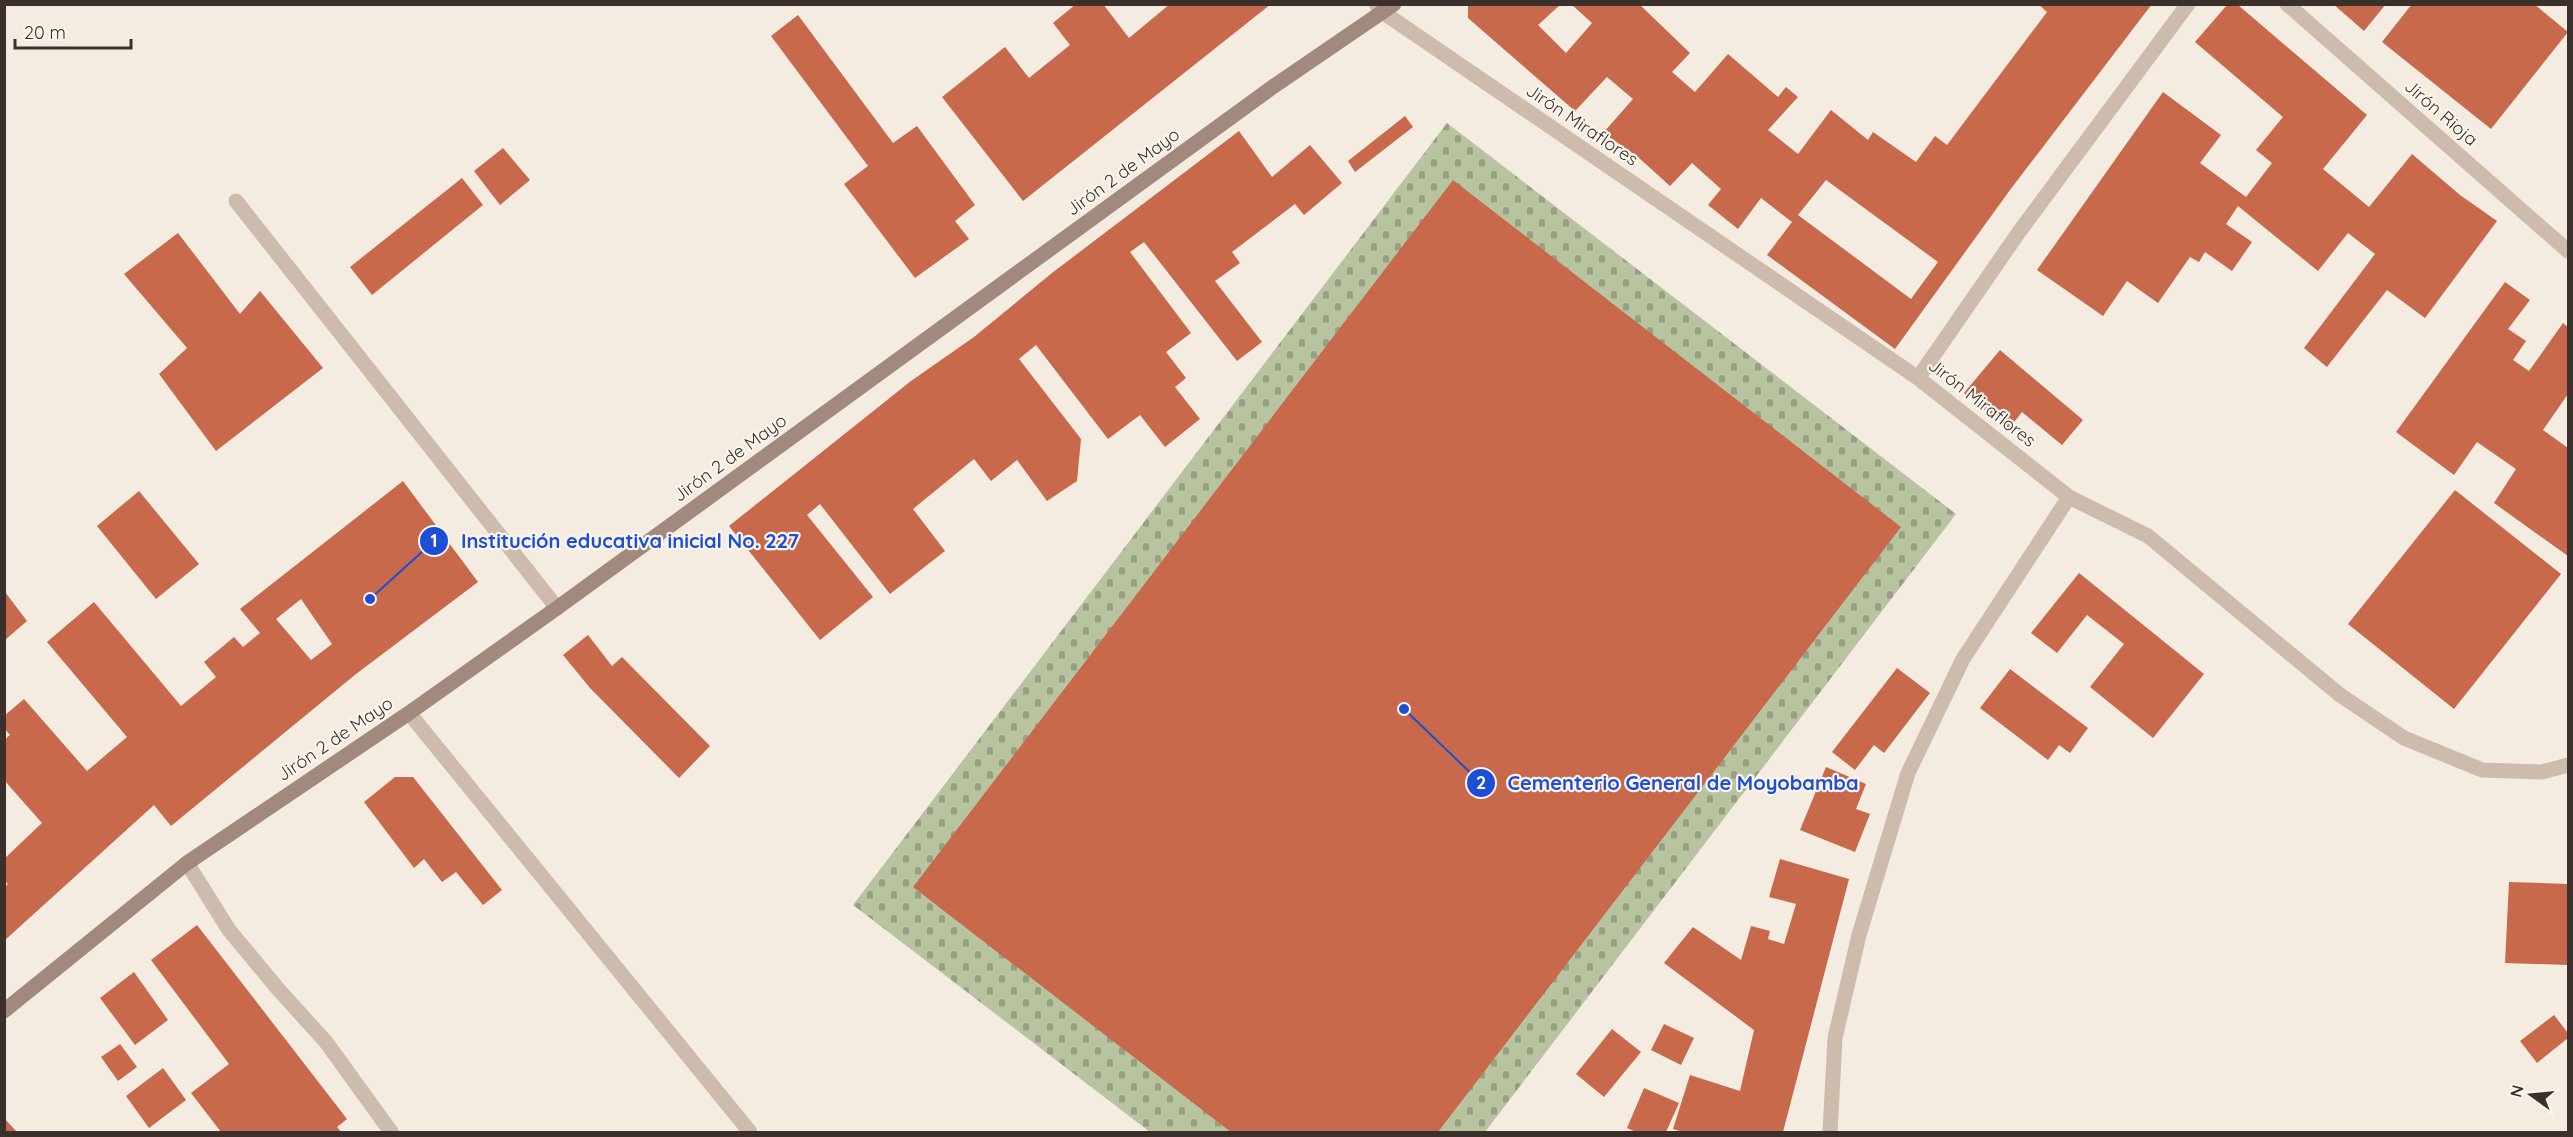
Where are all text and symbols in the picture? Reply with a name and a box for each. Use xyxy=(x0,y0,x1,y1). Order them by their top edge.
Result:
scale bar xyxy=(15,12,130,50)
text: 20 m xyxy=(24,21,66,44)
street label: Jirón Rioja xyxy=(2400,74,2483,151)
street label: Jirón Miraflores xyxy=(1522,79,1643,171)
street label: Jirón 2 de Mayo xyxy=(1061,123,1184,221)
street label: Jirón Miraflores xyxy=(1924,353,2041,452)
street label: Jirón 2 de Mayo xyxy=(668,409,791,507)
callout: Institución educativa inicial No. 227 xyxy=(419,522,811,560)
text: Institución educativa inicial No. 227 xyxy=(461,528,799,553)
text: 1 xyxy=(430,529,438,552)
street label: Jirón 2 de Mayo xyxy=(272,691,397,786)
callout: Cementerio General de Moyobamba xyxy=(1466,764,1871,802)
text: Cementerio General de Moyobamba xyxy=(1508,770,1858,795)
text: 2 xyxy=(1476,771,1486,794)
north arrow xyxy=(2501,1065,2561,1125)
text: N xyxy=(2505,1083,2528,1099)

